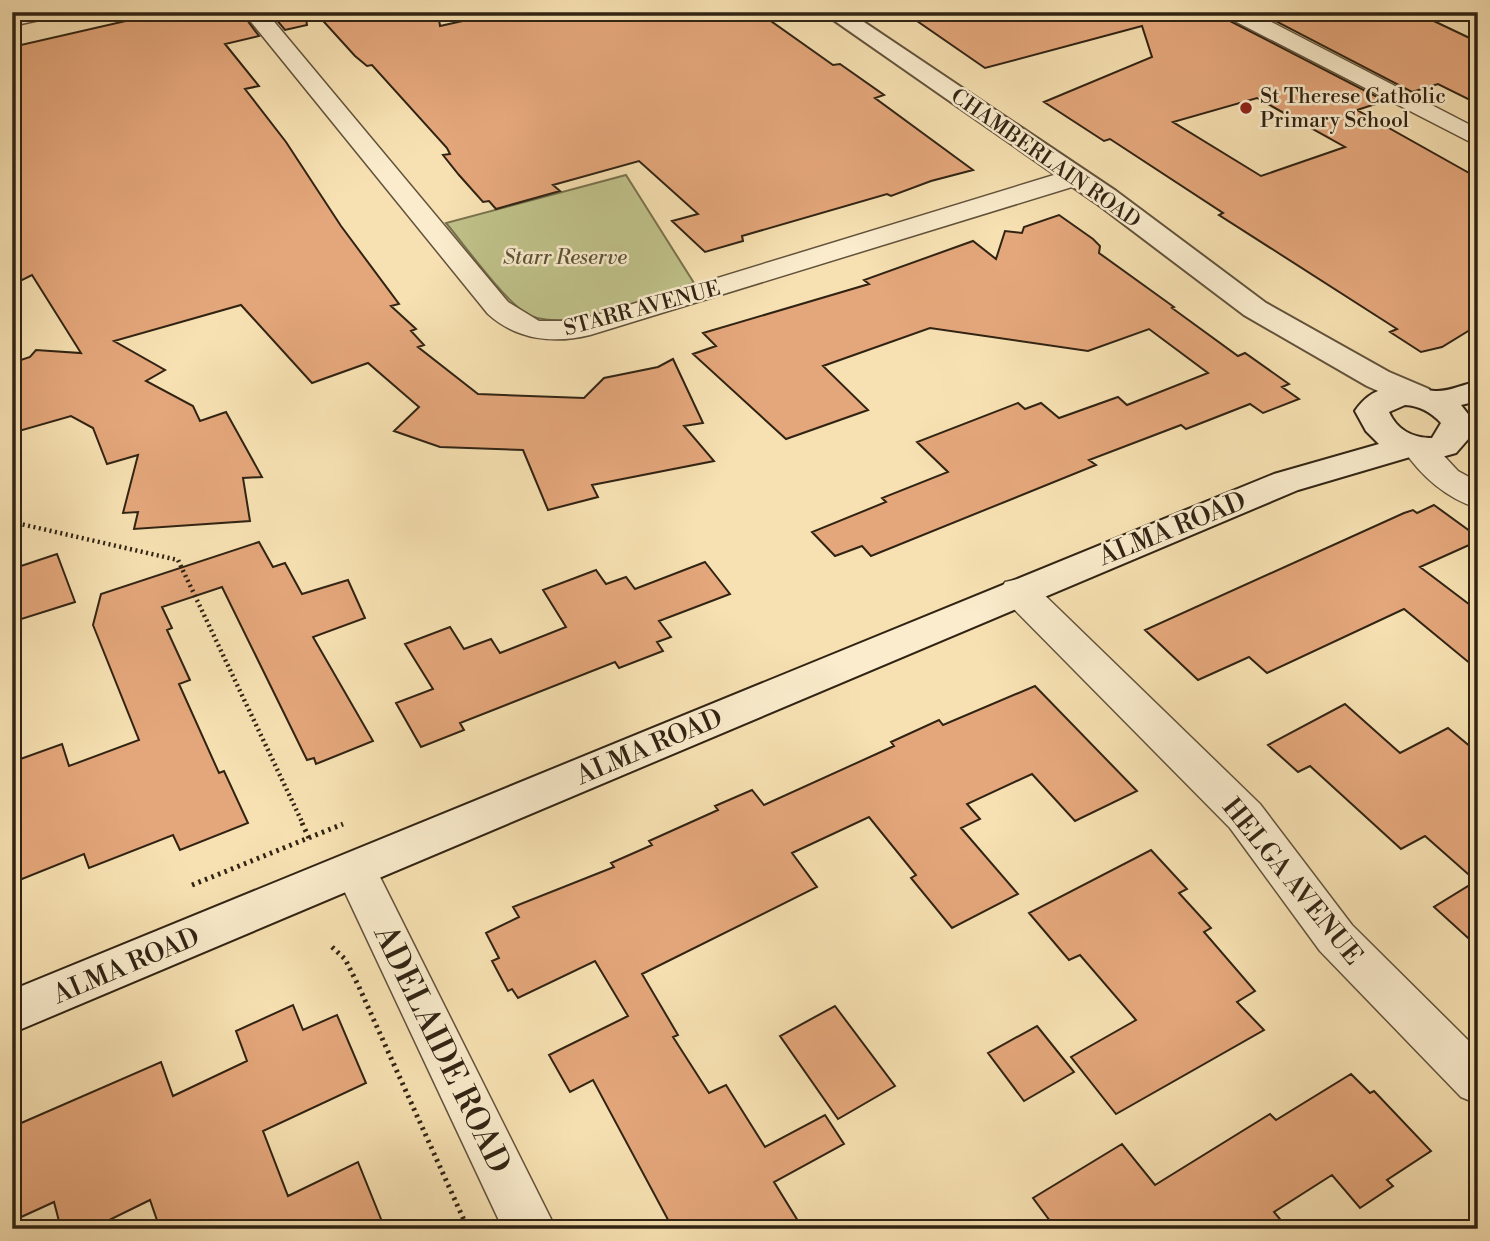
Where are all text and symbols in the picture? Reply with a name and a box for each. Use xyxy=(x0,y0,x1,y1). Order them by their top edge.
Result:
street label: CHAMBERLAIN ROAD xyxy=(946,83,1145,234)
place label: St Therese Catholic Primary School xyxy=(1260,84,1446,134)
marker: St Therese Catholic Primary School xyxy=(1238,100,1254,116)
park label: Starr Reserve xyxy=(503,245,627,271)
street label: STARR AVENUE xyxy=(561,276,723,342)
street label: ALMA ROAD xyxy=(1093,485,1251,573)
street label: ALMA ROAD xyxy=(570,702,727,793)
street label: HELGA AVENUE xyxy=(1215,792,1369,971)
street label: ADELAIDE ROAD xyxy=(364,918,519,1180)
street label: ALMA ROAD xyxy=(47,921,204,1012)

